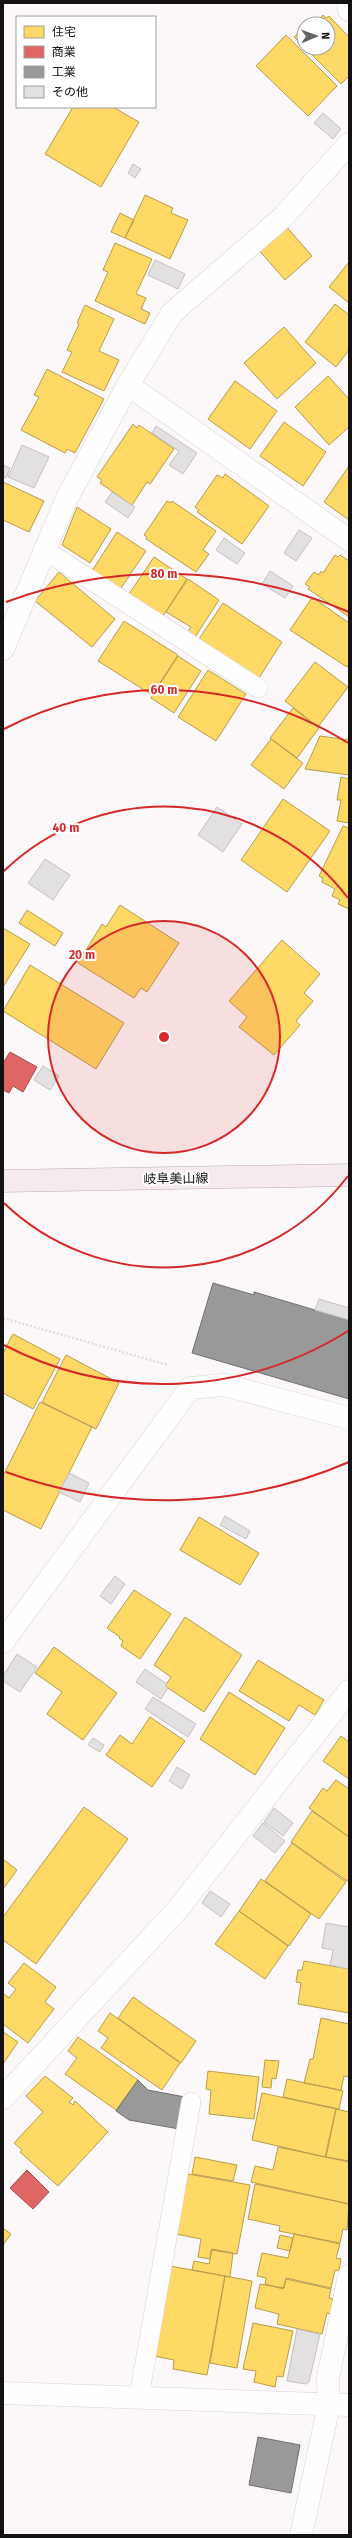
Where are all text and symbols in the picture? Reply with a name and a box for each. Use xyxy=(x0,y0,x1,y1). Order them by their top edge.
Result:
legend xyxy=(16,16,156,108)
north arrow xyxy=(296,16,336,56)
text: 住宅 xyxy=(52,25,76,39)
text: N xyxy=(319,32,332,40)
text: 商業 xyxy=(52,45,76,59)
text: 工業 xyxy=(52,65,76,79)
text: その他 xyxy=(52,85,88,99)
text: 80 m xyxy=(151,567,177,581)
text: 60 m xyxy=(151,683,177,697)
text: 40 m xyxy=(53,821,79,835)
text: 20 m xyxy=(69,948,95,962)
centre of rings xyxy=(157,1030,171,1044)
street label: 岐阜美山線 xyxy=(143,1170,209,1187)

